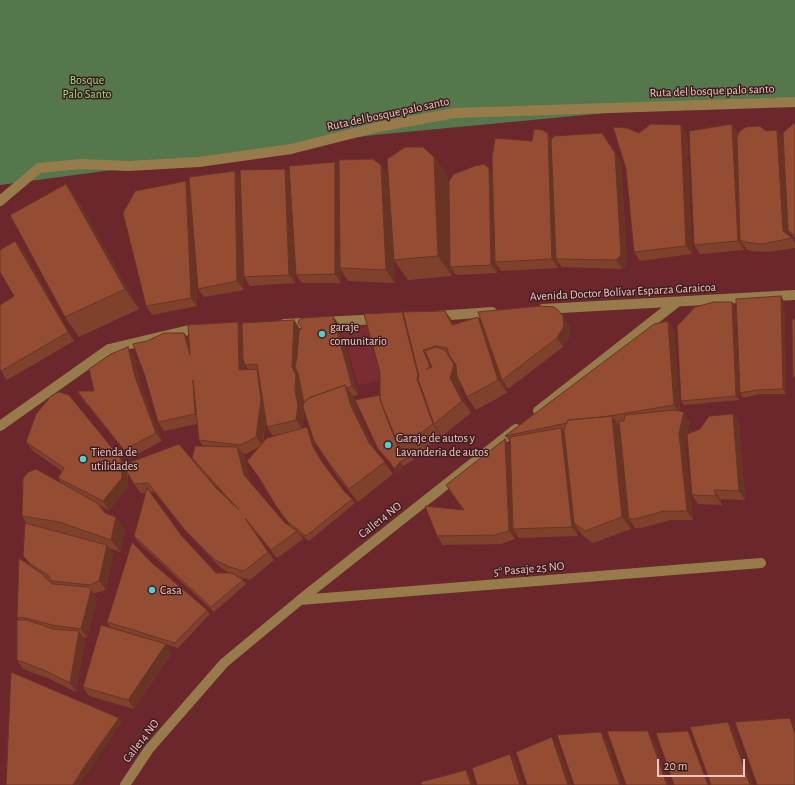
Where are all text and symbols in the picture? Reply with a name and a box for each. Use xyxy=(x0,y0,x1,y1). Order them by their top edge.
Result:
park label: Bosque Palo Santo xyxy=(63,73,111,101)
street label: Ruta del bosque palo santo xyxy=(649,82,775,100)
street label: Ruta del bosque palo santo xyxy=(325,94,451,134)
street label: Avenida Doctor Bolívar Esparza Garaicoa xyxy=(529,280,717,304)
place label: garaje comunitario xyxy=(330,320,387,348)
marker: garaje comunitario xyxy=(317,329,327,339)
place label: Garaje de autos y Lavanderia de autos xyxy=(396,431,488,459)
marker: Garaje de autos y Lavanderia de autos xyxy=(383,440,393,450)
place label: Tienda de utilidades xyxy=(91,445,138,473)
marker: Tienda de utilidades xyxy=(78,454,88,464)
street label: Calle14 NO xyxy=(356,499,404,541)
street label: 5° Pasaje 25 NO xyxy=(493,559,565,579)
place label: Casa xyxy=(160,583,182,597)
marker: Casa xyxy=(147,585,157,595)
street label: Calle14 NO xyxy=(120,717,162,765)
scale bar xyxy=(659,751,747,777)
text: 20 m xyxy=(664,760,687,772)

